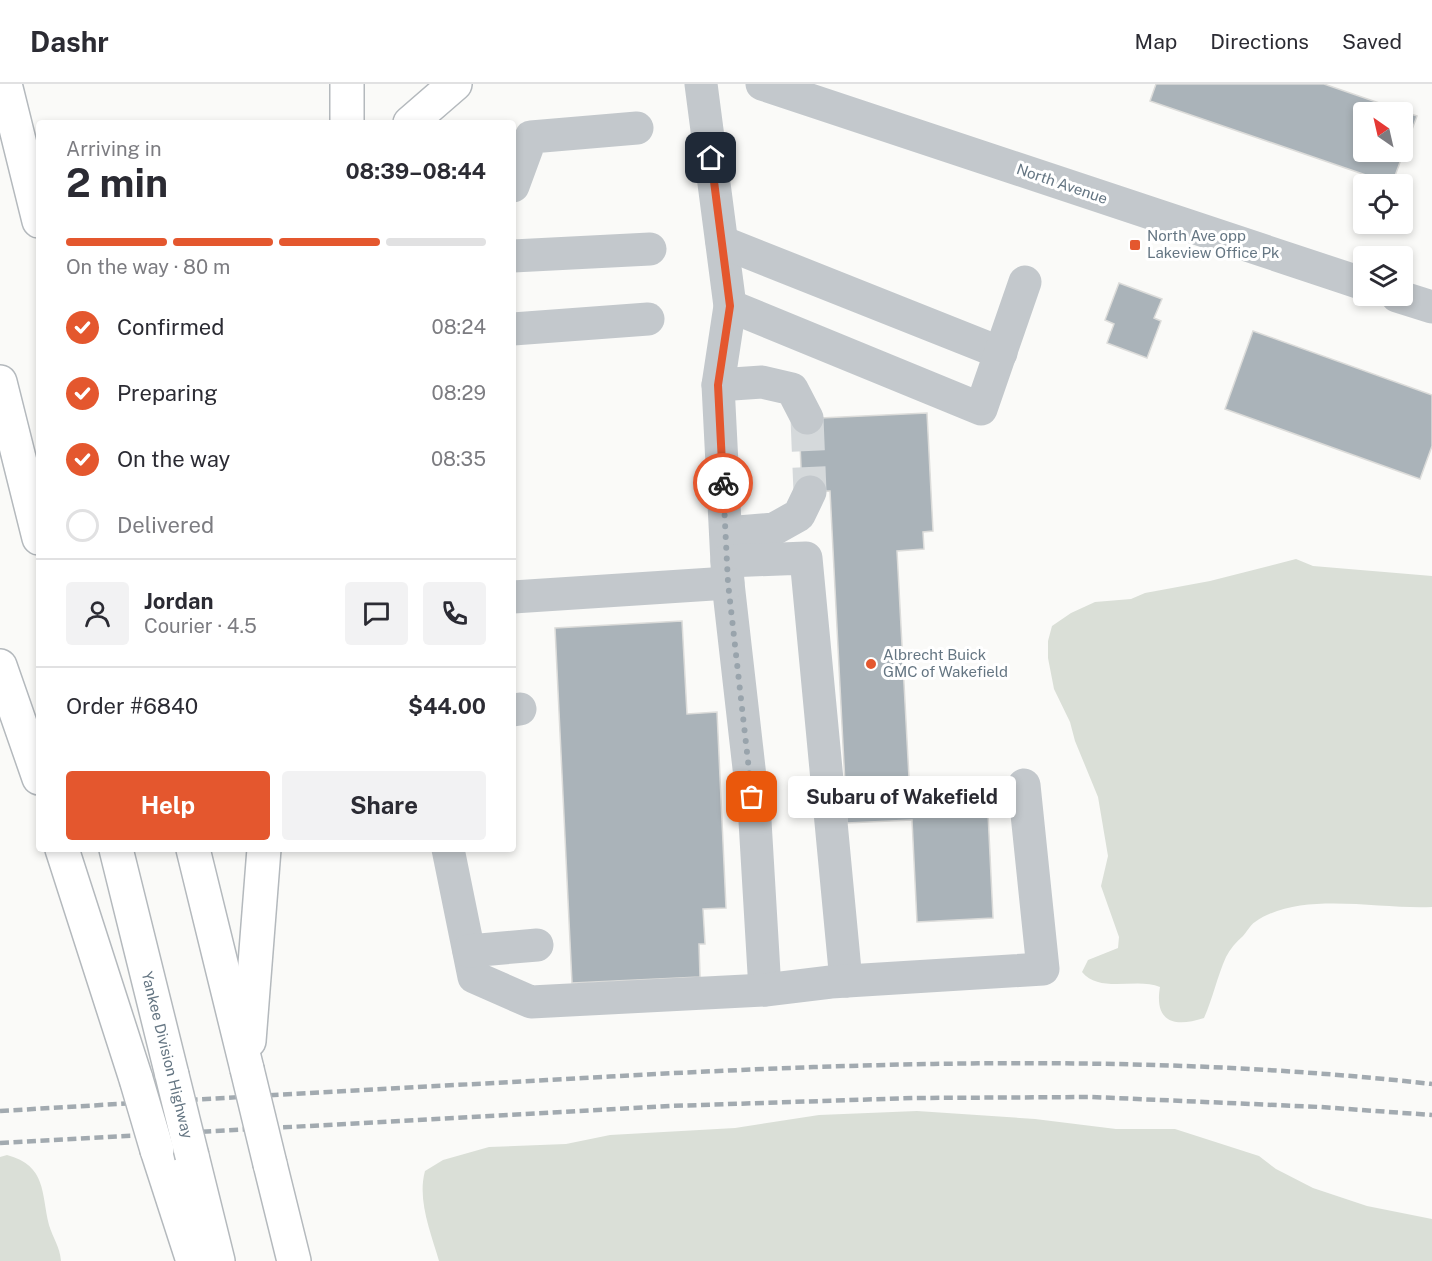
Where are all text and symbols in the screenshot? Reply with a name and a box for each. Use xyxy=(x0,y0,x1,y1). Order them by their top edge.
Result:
text: Dashr xyxy=(30,25,109,58)
text: Map xyxy=(1135,29,1177,54)
text: Directions xyxy=(1210,29,1309,54)
text: Saved xyxy=(1342,29,1402,54)
north arrow xyxy=(1353,102,1413,162)
map controls xyxy=(1353,102,1413,306)
pin xyxy=(685,132,736,183)
text: Arriving in xyxy=(66,137,161,161)
icon: home xyxy=(694,141,727,174)
text: 08:39–08:44 xyxy=(346,158,486,184)
text: 2 min xyxy=(66,160,168,206)
street label: North Avenue xyxy=(1014,160,1110,207)
button: locate xyxy=(1353,174,1413,234)
place label: North Ave opp Lakeview Office Pk xyxy=(1147,227,1279,261)
marker: North Ave opp Lakeview Office Pk xyxy=(1128,238,1142,252)
button: layers xyxy=(1353,246,1413,306)
text: On the way · 80 m xyxy=(66,255,230,279)
icon: check xyxy=(66,311,99,344)
text: Confirmed xyxy=(117,314,224,340)
text: 08:24 xyxy=(432,315,486,339)
icon: check xyxy=(66,377,99,410)
text: Preparing xyxy=(117,380,218,406)
text: 08:29 xyxy=(432,381,486,405)
icon: check xyxy=(66,443,99,476)
text: On the way xyxy=(117,446,230,472)
text: 08:35 xyxy=(431,447,486,471)
courier xyxy=(693,453,753,513)
icon: bike xyxy=(707,467,740,500)
text: Delivered xyxy=(117,512,214,538)
button: person xyxy=(66,582,129,645)
button: chat xyxy=(345,582,408,645)
button: phone xyxy=(423,582,486,645)
text: Jordan xyxy=(144,588,213,614)
text: Courier · 4.5 xyxy=(144,614,257,638)
place label: Albrecht Buick GMC of Wakefield xyxy=(883,646,1008,680)
marker: Albrecht Buick GMC of Wakefield xyxy=(864,657,878,671)
text: Order #6840 xyxy=(66,693,198,719)
text: $44.00 xyxy=(408,693,486,719)
button: Help xyxy=(66,771,270,840)
button: Share xyxy=(282,771,486,840)
pin xyxy=(726,771,777,822)
callout: Subaru of Wakefield xyxy=(788,776,1016,818)
icon: bag xyxy=(735,780,768,813)
text: Subaru of Wakefield xyxy=(806,785,998,809)
street label: Yankee Division Highway xyxy=(138,970,197,1140)

